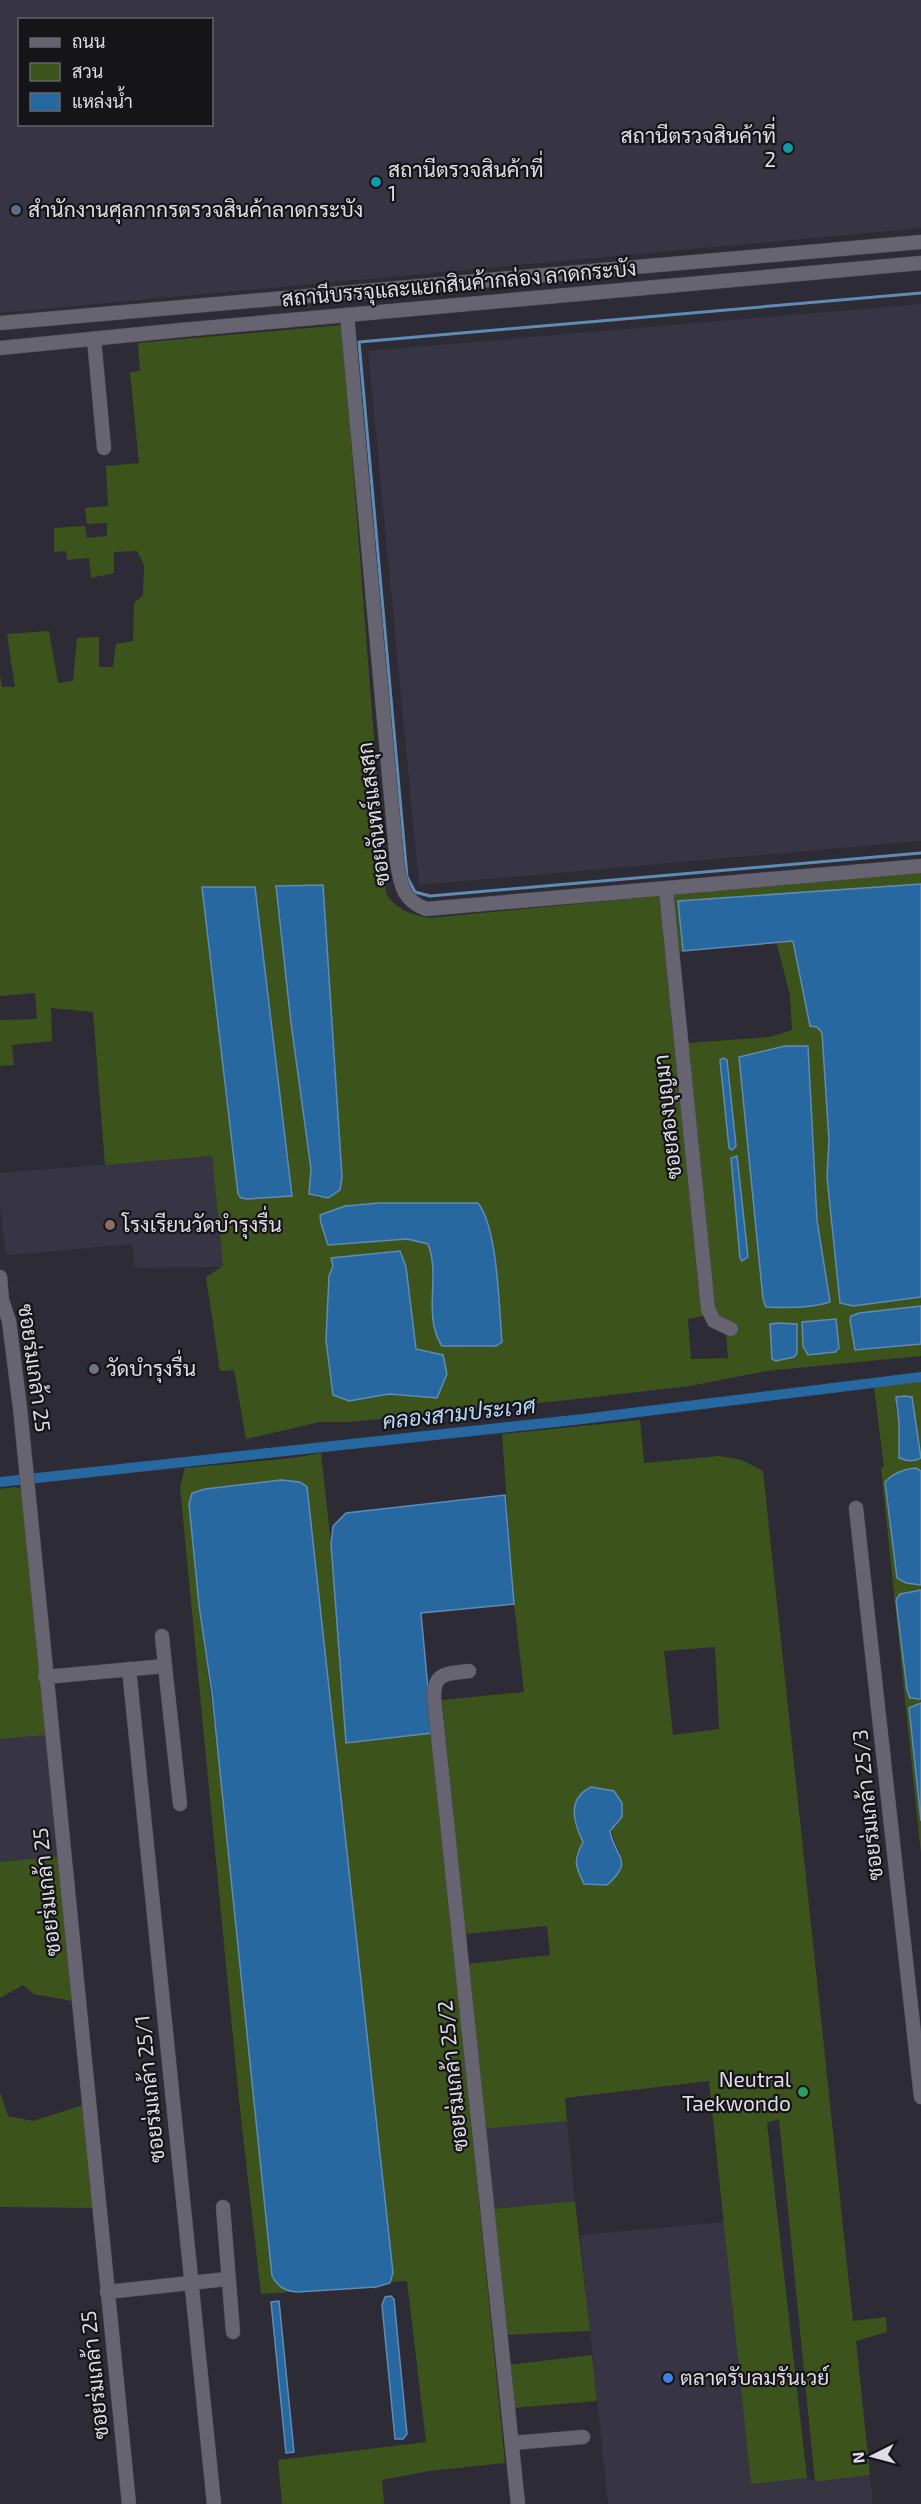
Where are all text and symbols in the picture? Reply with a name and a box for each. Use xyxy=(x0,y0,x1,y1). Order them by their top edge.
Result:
legend xyxy=(18,18,213,126)
text: ถนน xyxy=(72,30,105,52)
text: สวน xyxy=(72,60,103,82)
text: แหล่งน้ำ xyxy=(72,86,133,112)
place label: สถานีตรวจสินค้าที่ 2 xyxy=(621,116,776,171)
marker: สถานีตรวจสินค้าที่ 2 xyxy=(781,141,795,155)
place label: สถานีตรวจสินค้าที่ 1 xyxy=(388,150,543,205)
marker: สถานีตรวจสินค้าที่ 1 xyxy=(369,175,383,189)
place label: สำนักงานศุลกากรตรวจสินค้าลาดกระบัง xyxy=(28,196,363,224)
marker: สำนักงานศุลกากรตรวจสินค้าลาดกระบัง xyxy=(9,203,23,217)
street label: สถานีบรรจุและแยกสินค้ากล่อง ลาดกระบัง xyxy=(281,255,637,313)
street label: ซอยจันทร์แสงสุก xyxy=(351,741,397,887)
street label: ซอยสองบุญมา xyxy=(648,1053,688,1181)
place label: โรงเรียนวัดบำรุงรื่น xyxy=(121,1205,282,1239)
marker: โรงเรียนวัดบำรุงรื่น xyxy=(103,1218,117,1232)
street label: ซอยร่มเกล้า 25 xyxy=(14,1302,57,1433)
place label: วัดบำรุงรื่น xyxy=(106,1349,196,1383)
marker: วัดบำรุงรื่น xyxy=(87,1362,101,1376)
water label: คลองสามประเวศ xyxy=(381,1391,538,1433)
street label: ซอยร่มเกล้า 25/3 xyxy=(846,1728,887,1882)
street label: ซอยร่มเกล้า 25 xyxy=(26,1827,65,1958)
street label: ซอยร่มเกล้า 25/2 xyxy=(431,1999,472,2153)
street label: ซอยร่มเกล้า 25/1 xyxy=(128,2014,169,2164)
place label: Neutral Taekwondo xyxy=(682,2066,792,2115)
marker: Neutral Taekwondo xyxy=(796,2085,810,2099)
street label: ซอยร่มเกล้า 25 xyxy=(74,2310,113,2441)
place label: ตลาดรับลมรันเวย์ xyxy=(680,2364,829,2389)
marker: ตลาดรับลมรันเวย์ xyxy=(661,2371,675,2385)
north arrow xyxy=(843,2426,903,2486)
text: N xyxy=(848,2451,868,2464)

